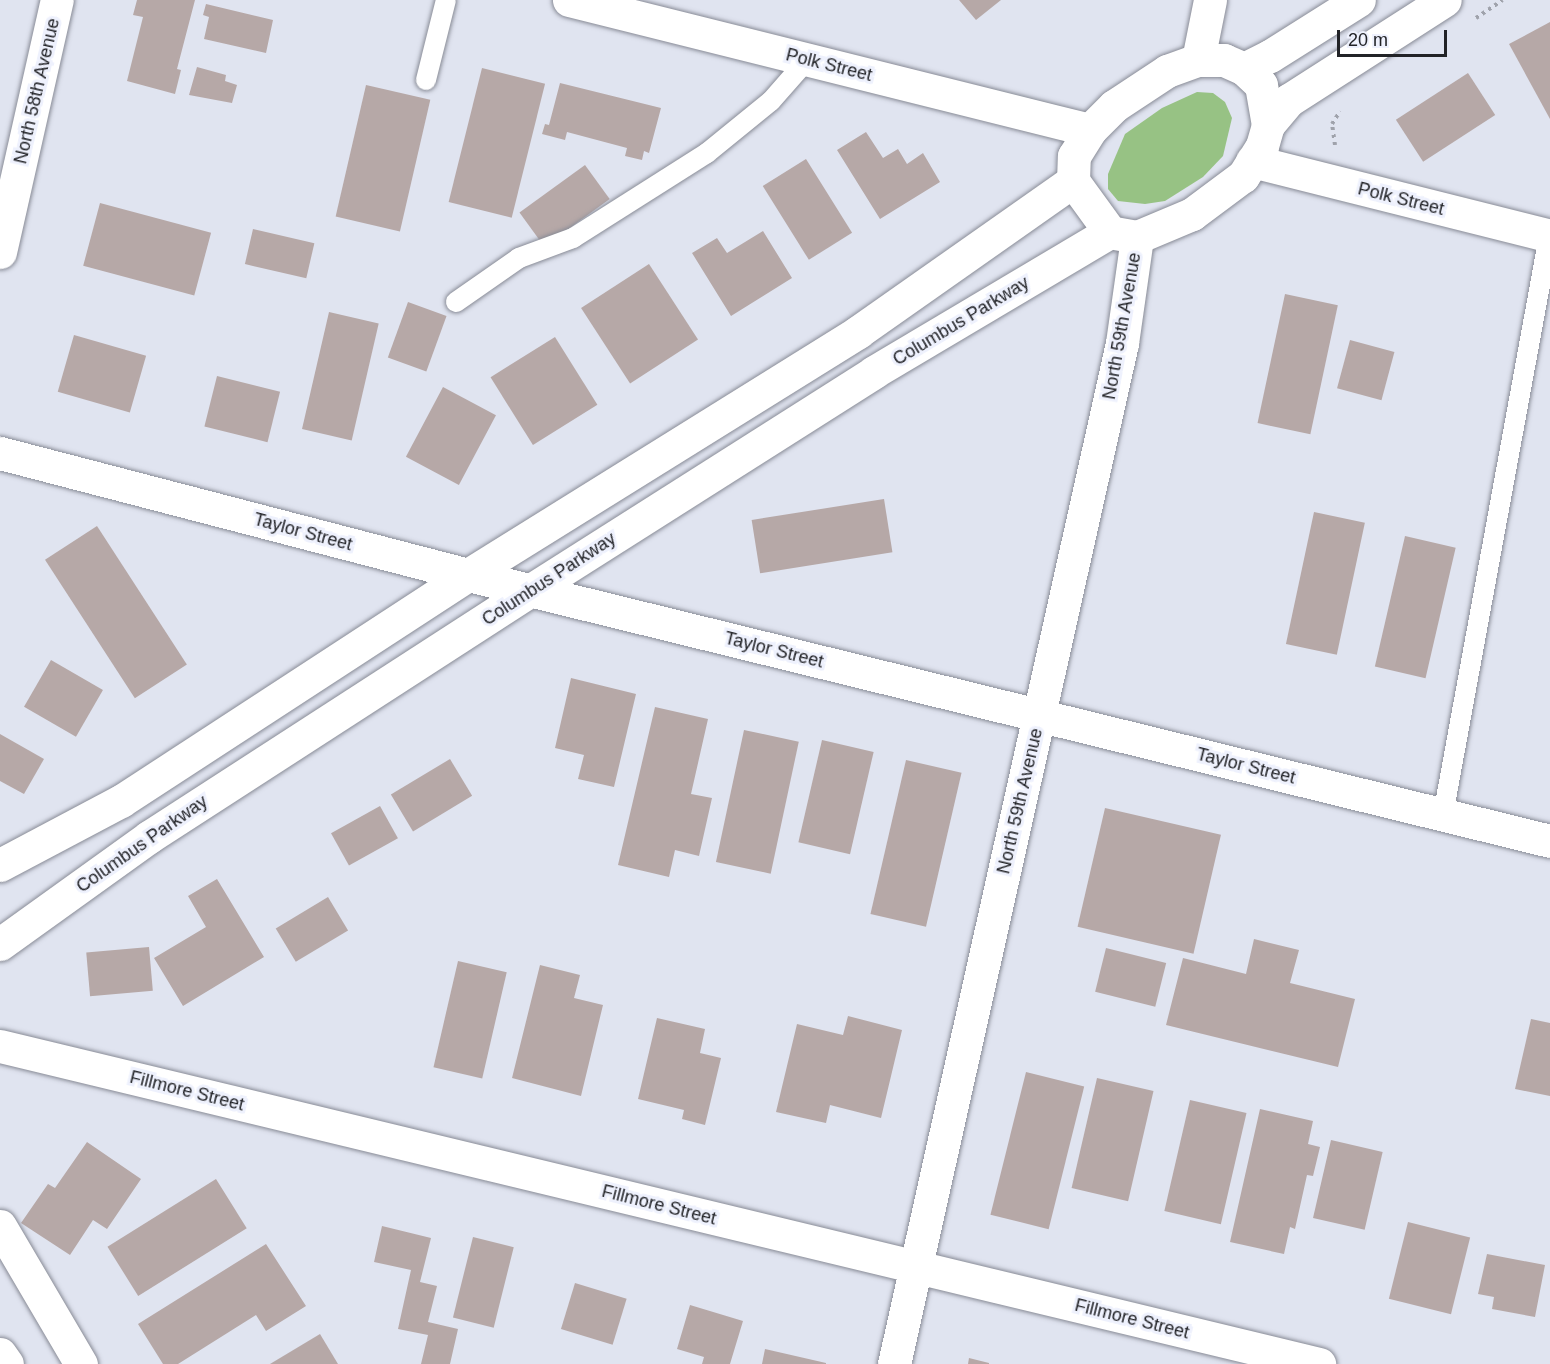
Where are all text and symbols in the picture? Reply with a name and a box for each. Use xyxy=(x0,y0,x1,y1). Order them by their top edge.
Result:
street label: North 58th Avenue xyxy=(10,16,64,166)
scale bar xyxy=(1340,18,1450,56)
text: 20 m xyxy=(1348,30,1388,50)
street label: Polk Street xyxy=(784,44,874,86)
street label: Polk Street xyxy=(1356,178,1446,220)
street label: North 59th Avenue xyxy=(1098,250,1146,402)
street label: Columbus Parkway xyxy=(889,272,1033,370)
street label: Taylor Street xyxy=(251,508,355,556)
street label: Columbus Parkway xyxy=(478,528,620,630)
street label: Taylor Street xyxy=(722,627,826,673)
street label: North 59th Avenue xyxy=(993,726,1047,876)
street label: Taylor Street xyxy=(1194,743,1298,789)
street label: Columbus Parkway xyxy=(72,791,212,897)
street label: Fillmore Street xyxy=(128,1066,246,1116)
street label: Fillmore Street xyxy=(600,1180,718,1230)
street label: Fillmore Street xyxy=(1073,1294,1191,1344)

